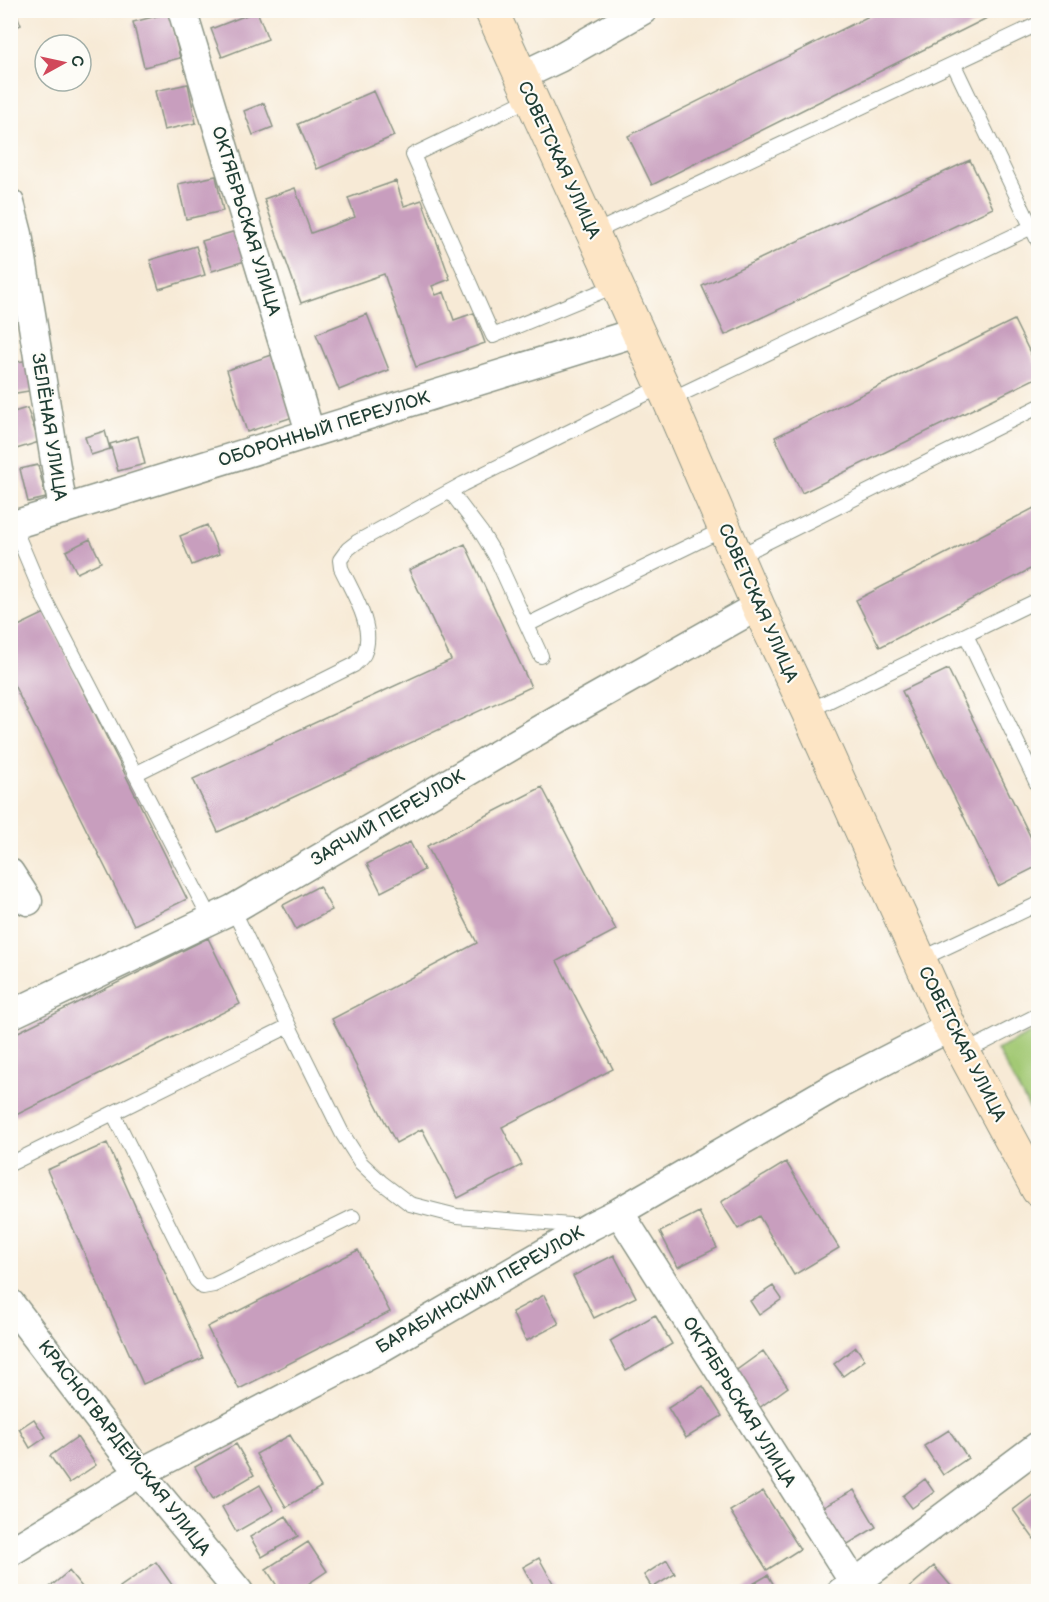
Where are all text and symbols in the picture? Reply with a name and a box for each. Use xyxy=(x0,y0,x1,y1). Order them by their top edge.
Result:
north arrow xyxy=(33,33,93,93)
text: С xyxy=(66,54,87,68)
street label: СОВЕТСКАЯ УЛИЦА xyxy=(513,78,605,242)
street label: ОКТЯБРЬСКАЯ УЛИЦА xyxy=(207,124,285,318)
street label: ЗЕЛЁНАЯ УЛИЦА xyxy=(27,352,72,502)
street label: ОБОРОННЫЙ ПЕРЕУЛОК xyxy=(216,387,433,471)
street label: СОВЕТСКАЯ УЛИЦА xyxy=(714,521,802,686)
street label: ЗАЯЧИЙ ПЕРЕУЛОК xyxy=(308,765,469,870)
street label: СОВЕТСКАЯ УЛИЦА xyxy=(914,963,1010,1125)
street label: БАРАБИНСКИЙ ПЕРЕУЛОК xyxy=(373,1222,588,1358)
street label: ОКТЯБРЬСКАЯ УЛИЦА xyxy=(678,1313,800,1491)
street label: КРАСНОГВАРДЕЙСКАЯ УЛИЦА xyxy=(34,1336,215,1560)

